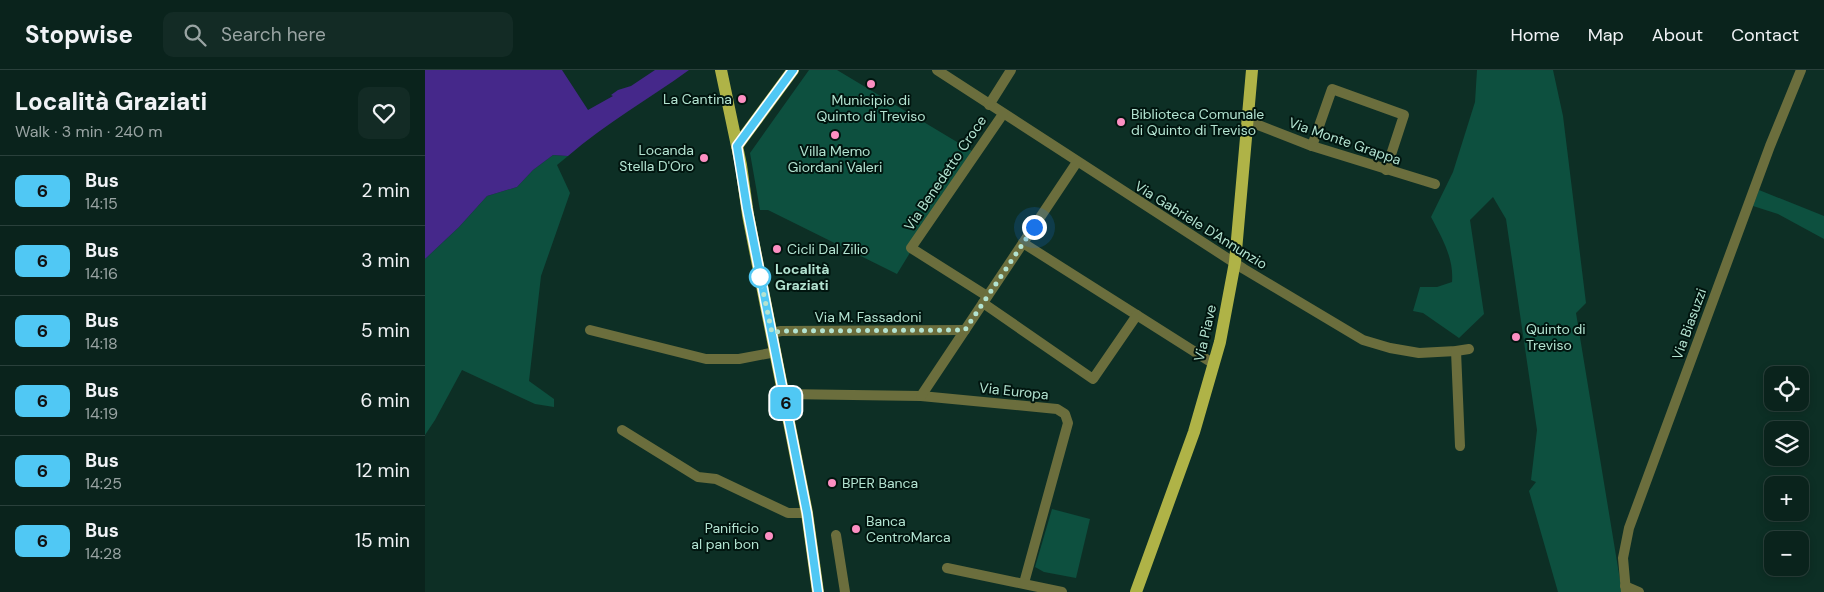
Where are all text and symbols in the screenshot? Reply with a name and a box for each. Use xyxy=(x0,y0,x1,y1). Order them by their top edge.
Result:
search box xyxy=(163,12,513,57)
text: Stopwise xyxy=(25,19,133,50)
icon: search xyxy=(181,21,209,49)
text: Search here xyxy=(221,22,326,47)
text: Home xyxy=(1510,23,1560,47)
text: Map xyxy=(1588,23,1624,47)
text: About xyxy=(1652,23,1703,47)
text: Contact xyxy=(1731,23,1799,47)
marker: Municipio di Quinto di Treviso xyxy=(865,78,877,90)
text: Località Graziati xyxy=(15,86,207,117)
button: heart xyxy=(358,87,410,139)
place label: La Cantina xyxy=(663,90,732,108)
place label: Municipio di Quinto di Treviso xyxy=(816,91,926,125)
marker: La Cantina xyxy=(736,93,748,105)
place label: Biblioteca Comunale di Quinto di Treviso xyxy=(1131,105,1264,139)
street label: Via Benedetto Croce xyxy=(900,112,990,234)
street label: Via Monte Grappa xyxy=(1286,113,1404,169)
marker: Biblioteca Comunale di Quinto di Treviso xyxy=(1115,116,1127,128)
text: Walk · 3 min · 240 m xyxy=(15,121,163,142)
marker: Villa Memo Giordani Valeri xyxy=(829,129,841,141)
place label: Locanda Stella D'Oro xyxy=(619,141,694,175)
place label: Villa Memo Giordani Valeri xyxy=(788,142,882,176)
marker: Locanda Stella D'Oro xyxy=(698,152,710,164)
text: Bus xyxy=(85,168,119,193)
street label: Via Gabriele D'Annunzio xyxy=(1131,177,1271,273)
text: 2 min xyxy=(362,178,410,203)
text: 6 xyxy=(37,179,48,203)
text: 14:15 xyxy=(85,193,118,214)
your location xyxy=(1022,215,1047,240)
text: Bus xyxy=(85,238,119,263)
place label: Cicli Dal Zilio xyxy=(787,240,868,258)
marker: Cicli Dal Zilio xyxy=(771,243,783,255)
text: 3 min xyxy=(361,248,410,273)
text: 6 xyxy=(37,249,48,273)
place label: Località Graziati xyxy=(775,260,830,294)
text: 14:16 xyxy=(85,263,118,284)
marker: Località Graziati xyxy=(749,266,771,288)
street label: Via Biasuzzi xyxy=(1668,286,1710,362)
street label: Via Piave xyxy=(1190,303,1220,363)
text: Bus xyxy=(85,308,119,333)
street label: Via M. Fassadoni xyxy=(814,308,922,326)
text: 5 min xyxy=(361,318,410,343)
text: 6 xyxy=(37,319,48,343)
place label: Quinto di Treviso xyxy=(1526,320,1586,354)
marker: Quinto di Treviso xyxy=(1510,331,1522,343)
text: 14:18 xyxy=(85,333,118,354)
map controls xyxy=(1764,366,1809,576)
button: locate xyxy=(1764,366,1809,411)
text: Bus xyxy=(85,378,119,403)
street label: Via Europa xyxy=(978,378,1050,404)
line badge: 6 xyxy=(770,387,802,419)
text: 6 min xyxy=(361,388,410,413)
text: 6 xyxy=(37,389,48,413)
text: 6 xyxy=(780,391,792,415)
text: 14:19 xyxy=(85,403,118,424)
button: layers xyxy=(1764,421,1809,466)
text: Bus xyxy=(85,448,119,473)
text: 12 min xyxy=(356,458,410,483)
text: 6 xyxy=(37,459,48,483)
text: 14:25 xyxy=(85,473,122,494)
place label: BPER Banca xyxy=(842,474,918,492)
button: + xyxy=(1764,476,1809,521)
marker: BPER Banca xyxy=(826,477,838,489)
place label: Banca CentroMarca xyxy=(866,512,951,546)
text: Bus xyxy=(85,518,119,543)
place label: Panificio al pan bon xyxy=(691,519,759,553)
marker: Banca CentroMarca xyxy=(850,523,862,535)
text: 15 min xyxy=(355,528,410,553)
text: 6 xyxy=(37,529,48,553)
marker: Panificio al pan bon xyxy=(763,530,775,542)
button: − xyxy=(1764,531,1809,576)
text: 14:28 xyxy=(85,543,122,564)

